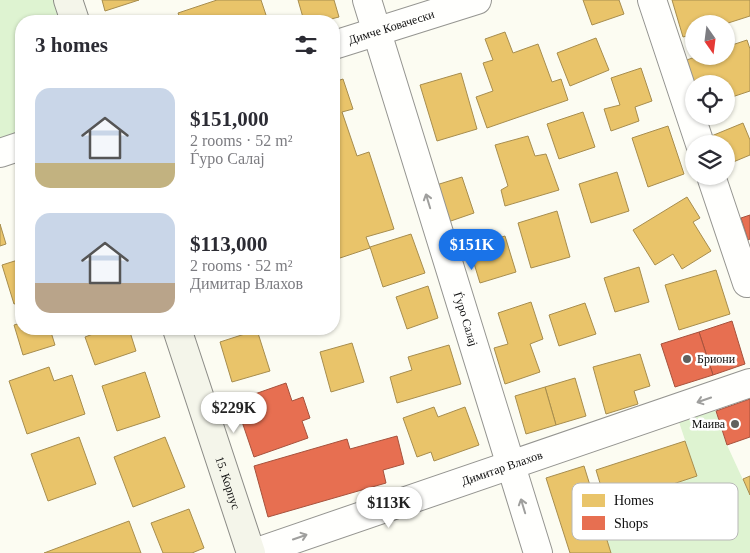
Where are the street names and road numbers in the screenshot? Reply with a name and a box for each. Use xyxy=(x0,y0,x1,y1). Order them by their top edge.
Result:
street label: Димче Ковачески xyxy=(346,7,437,47)
street label: Ѓуро Салај xyxy=(451,290,481,348)
street label: Димитар Влахов xyxy=(459,448,545,488)
street label: 15. Корпус xyxy=(213,454,243,511)

